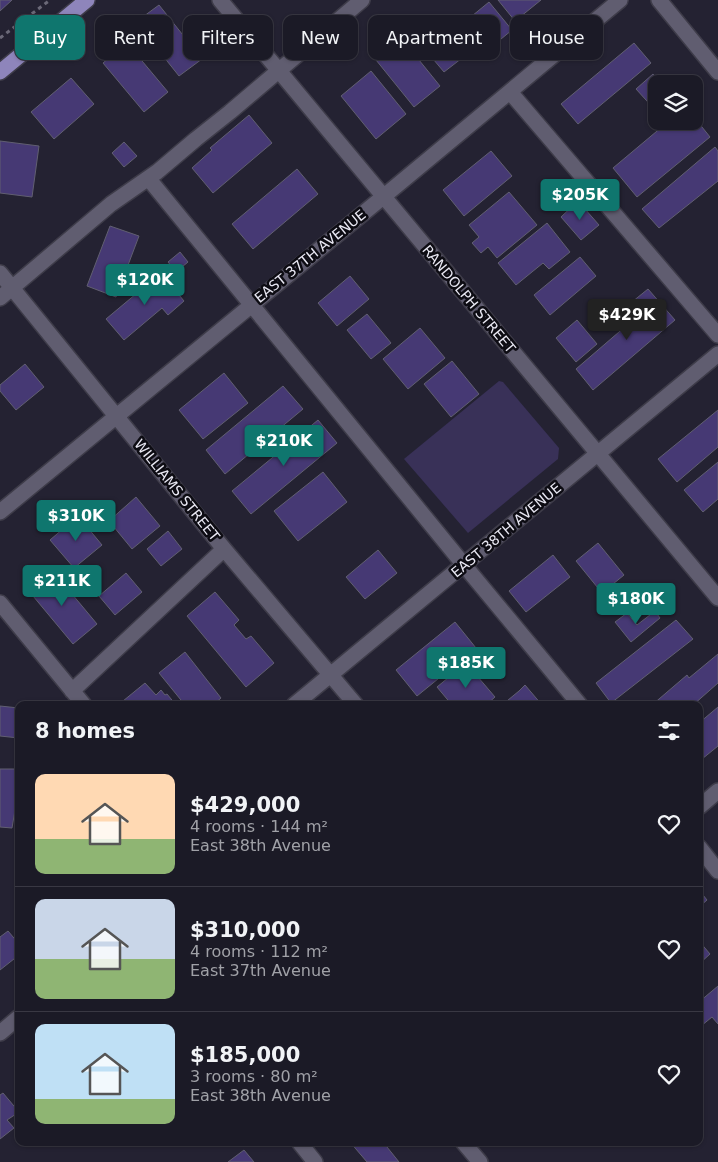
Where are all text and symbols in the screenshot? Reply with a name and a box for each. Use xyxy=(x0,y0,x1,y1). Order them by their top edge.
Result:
chip: Buy xyxy=(15,15,85,60)
chip: Rent xyxy=(95,15,173,60)
chip: Filters xyxy=(183,15,273,60)
chip: New xyxy=(283,15,358,60)
chip: Apartment xyxy=(368,15,500,60)
chip: House xyxy=(510,15,603,60)
map controls xyxy=(648,75,703,130)
button: layers xyxy=(648,75,703,130)
pin: $205K xyxy=(545,178,615,221)
text: $205K xyxy=(552,185,608,204)
street label: EAST 37TH AVENUE xyxy=(251,206,369,306)
street label: RANDOLPH STREET xyxy=(419,242,519,356)
pin: $120K xyxy=(110,264,180,306)
text: $120K xyxy=(117,270,173,289)
pin: $429K xyxy=(592,298,662,341)
text: $429K xyxy=(599,305,655,324)
pin: $210K xyxy=(249,424,319,467)
text: $210K xyxy=(256,431,312,450)
street label: WILLIAMS STREET xyxy=(131,436,223,544)
street label: EAST 38TH AVENUE xyxy=(448,479,564,581)
pin: $310K xyxy=(41,500,111,542)
text: $310K xyxy=(48,506,104,525)
pin: $211K xyxy=(27,564,97,607)
text: $211K xyxy=(34,571,90,590)
pin: $180K xyxy=(601,582,671,625)
text: $180K xyxy=(608,589,664,608)
pin: $185K xyxy=(431,646,501,689)
text: $185K xyxy=(438,653,494,672)
icon: filters xyxy=(655,717,683,745)
text: 8 homes xyxy=(35,719,135,743)
text: $429,000 xyxy=(190,793,300,817)
icon: home xyxy=(75,794,135,854)
icon: heart xyxy=(655,810,683,838)
text: 4 rooms · 144 m² xyxy=(190,817,328,836)
text: East 38th Avenue xyxy=(190,836,331,855)
text: $310,000 xyxy=(190,918,300,942)
icon: home xyxy=(75,919,135,979)
icon: heart xyxy=(655,935,683,963)
text: 4 rooms · 112 m² xyxy=(190,942,328,961)
text: East 37th Avenue xyxy=(190,961,331,980)
text: $185,000 xyxy=(190,1043,300,1067)
icon: home xyxy=(75,1044,135,1104)
icon: heart xyxy=(655,1060,683,1088)
text: 3 rooms · 80 m² xyxy=(190,1067,318,1086)
text: East 38th Avenue xyxy=(190,1086,331,1105)

